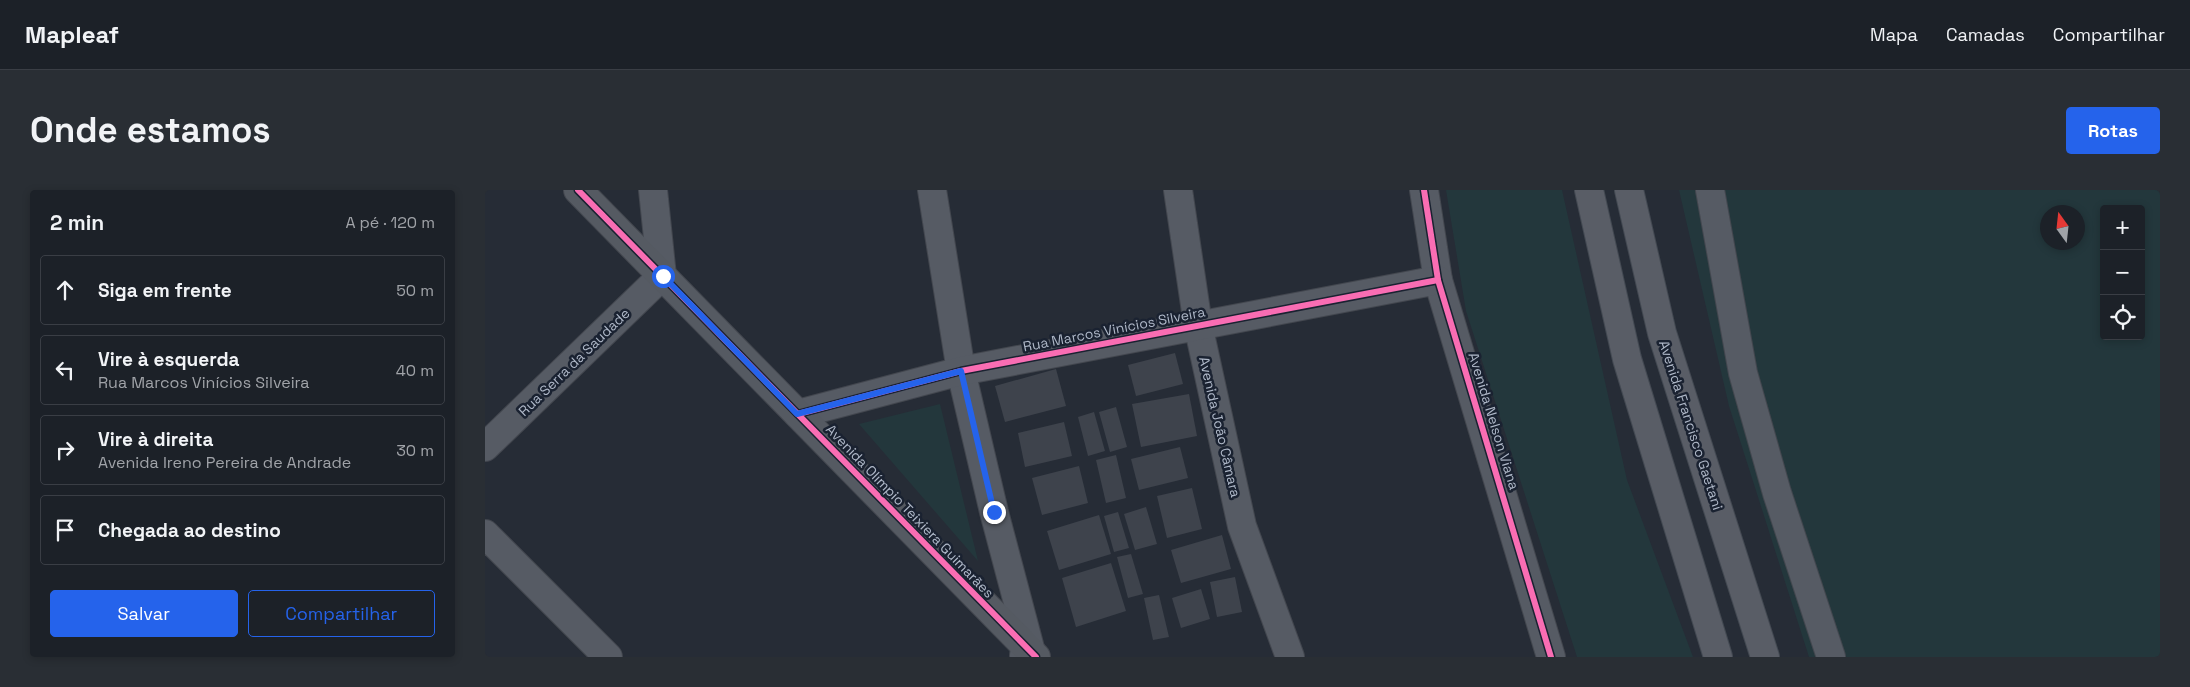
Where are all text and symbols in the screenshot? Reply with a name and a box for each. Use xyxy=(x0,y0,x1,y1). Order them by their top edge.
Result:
text: Mapleaf xyxy=(25,19,119,50)
text: Mapa xyxy=(1870,23,1918,46)
text: Camadas xyxy=(1946,23,2025,46)
text: Compartilhar xyxy=(2053,23,2165,46)
button: Rotas xyxy=(2066,107,2160,154)
text: Onde estamos xyxy=(30,108,271,152)
north arrow xyxy=(2040,205,2085,250)
map controls xyxy=(2100,205,2145,340)
button: + xyxy=(2100,205,2145,250)
text: 2 min xyxy=(50,209,104,236)
text: A pé · 120 m xyxy=(346,212,435,233)
button: − xyxy=(2100,250,2145,295)
route start xyxy=(652,265,675,288)
icon: ahead xyxy=(51,276,79,304)
text: Siga em frente xyxy=(98,278,232,303)
text: 50 m xyxy=(396,280,434,301)
button: locate xyxy=(2100,295,2145,340)
street label: Rua Marcos Vinícios Silveira xyxy=(1021,303,1207,355)
street label: Rua Serra da Saudade xyxy=(515,304,633,420)
street label: Avenida Francisco Gaetani xyxy=(1655,338,1727,512)
text: Vire à esquerda xyxy=(98,347,240,372)
street label: Avenida Nelson Viana xyxy=(1465,350,1523,492)
street label: Avenida João Câmara xyxy=(1195,355,1245,499)
icon: left xyxy=(51,356,79,384)
text: 40 m xyxy=(396,360,434,381)
text: Rua Marcos Vinícios Silveira xyxy=(98,372,310,393)
street label: Avenida Olímpio Teixiera Guimarães xyxy=(822,420,998,602)
text: Vire à direita xyxy=(98,427,214,452)
icon: right xyxy=(51,436,79,464)
text: 30 m xyxy=(396,440,434,461)
text: Avenida Ireno Pereira de Andrade xyxy=(98,452,351,473)
route end xyxy=(983,501,1006,524)
icon: arrive xyxy=(51,516,79,544)
text: Chegada ao destino xyxy=(98,518,281,543)
button: Salvar xyxy=(50,590,238,637)
button: Compartilhar xyxy=(248,590,435,637)

